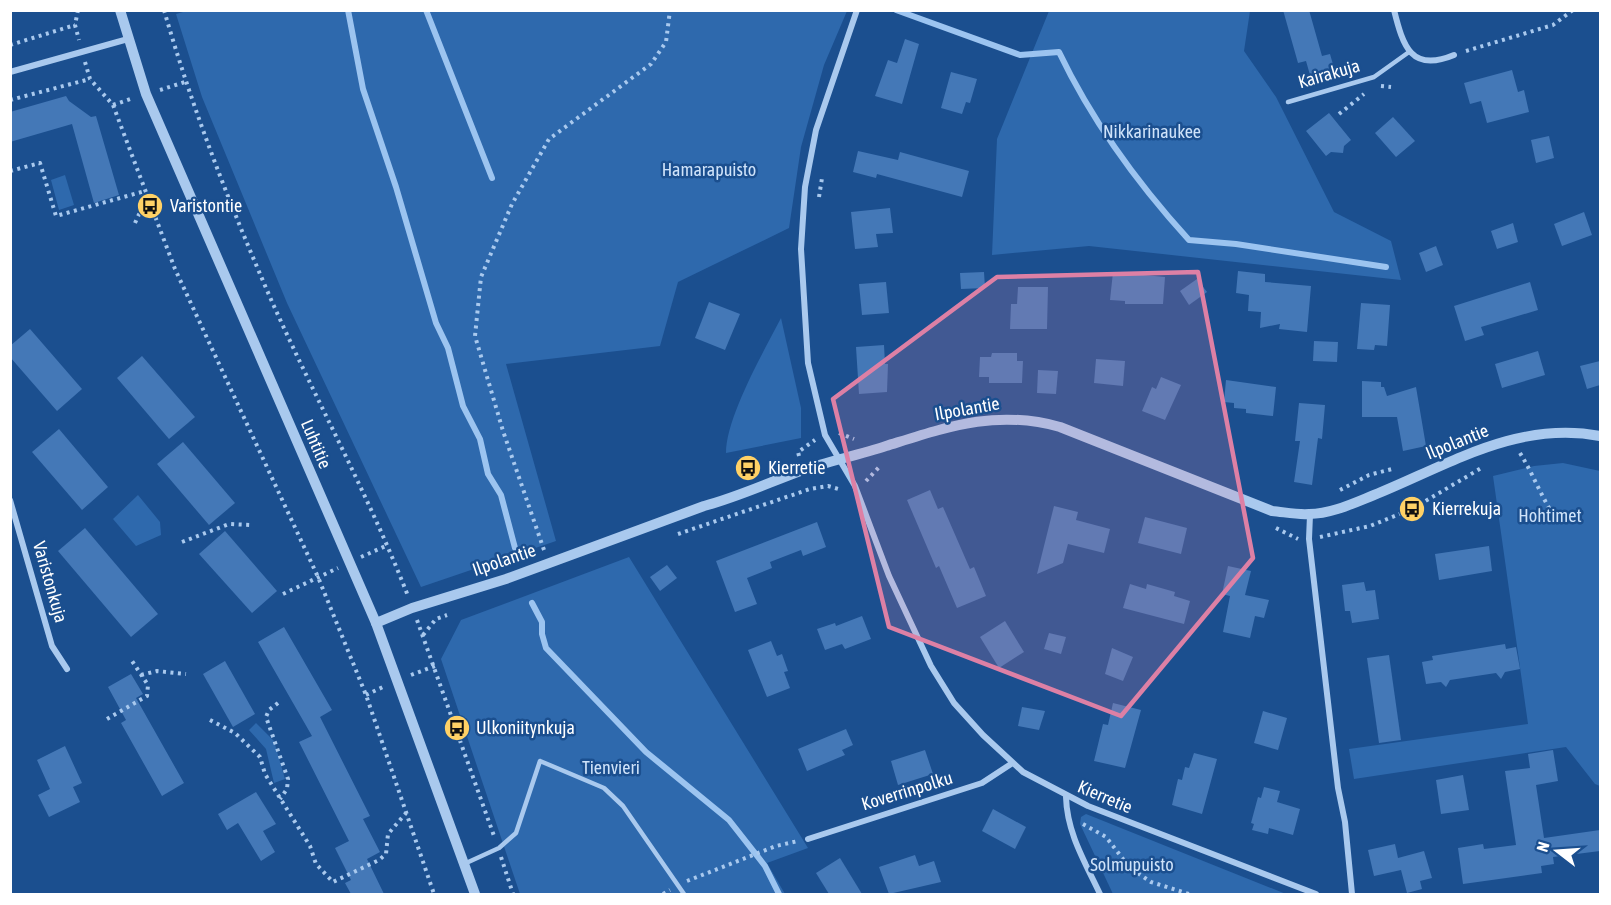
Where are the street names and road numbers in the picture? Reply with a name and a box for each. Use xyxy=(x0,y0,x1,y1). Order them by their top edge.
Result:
street label: Kairakuja xyxy=(1295,55,1362,92)
street label: Ilpolantie xyxy=(933,392,1001,425)
street label: Luhtitie xyxy=(297,416,336,471)
street label: Ilpolantie xyxy=(1422,419,1491,464)
street label: Varistonkuja xyxy=(29,539,72,625)
street label: Ilpolantie xyxy=(469,539,538,580)
street label: Koverrinpolku xyxy=(859,767,955,814)
street label: Kierretie xyxy=(1075,776,1136,817)

